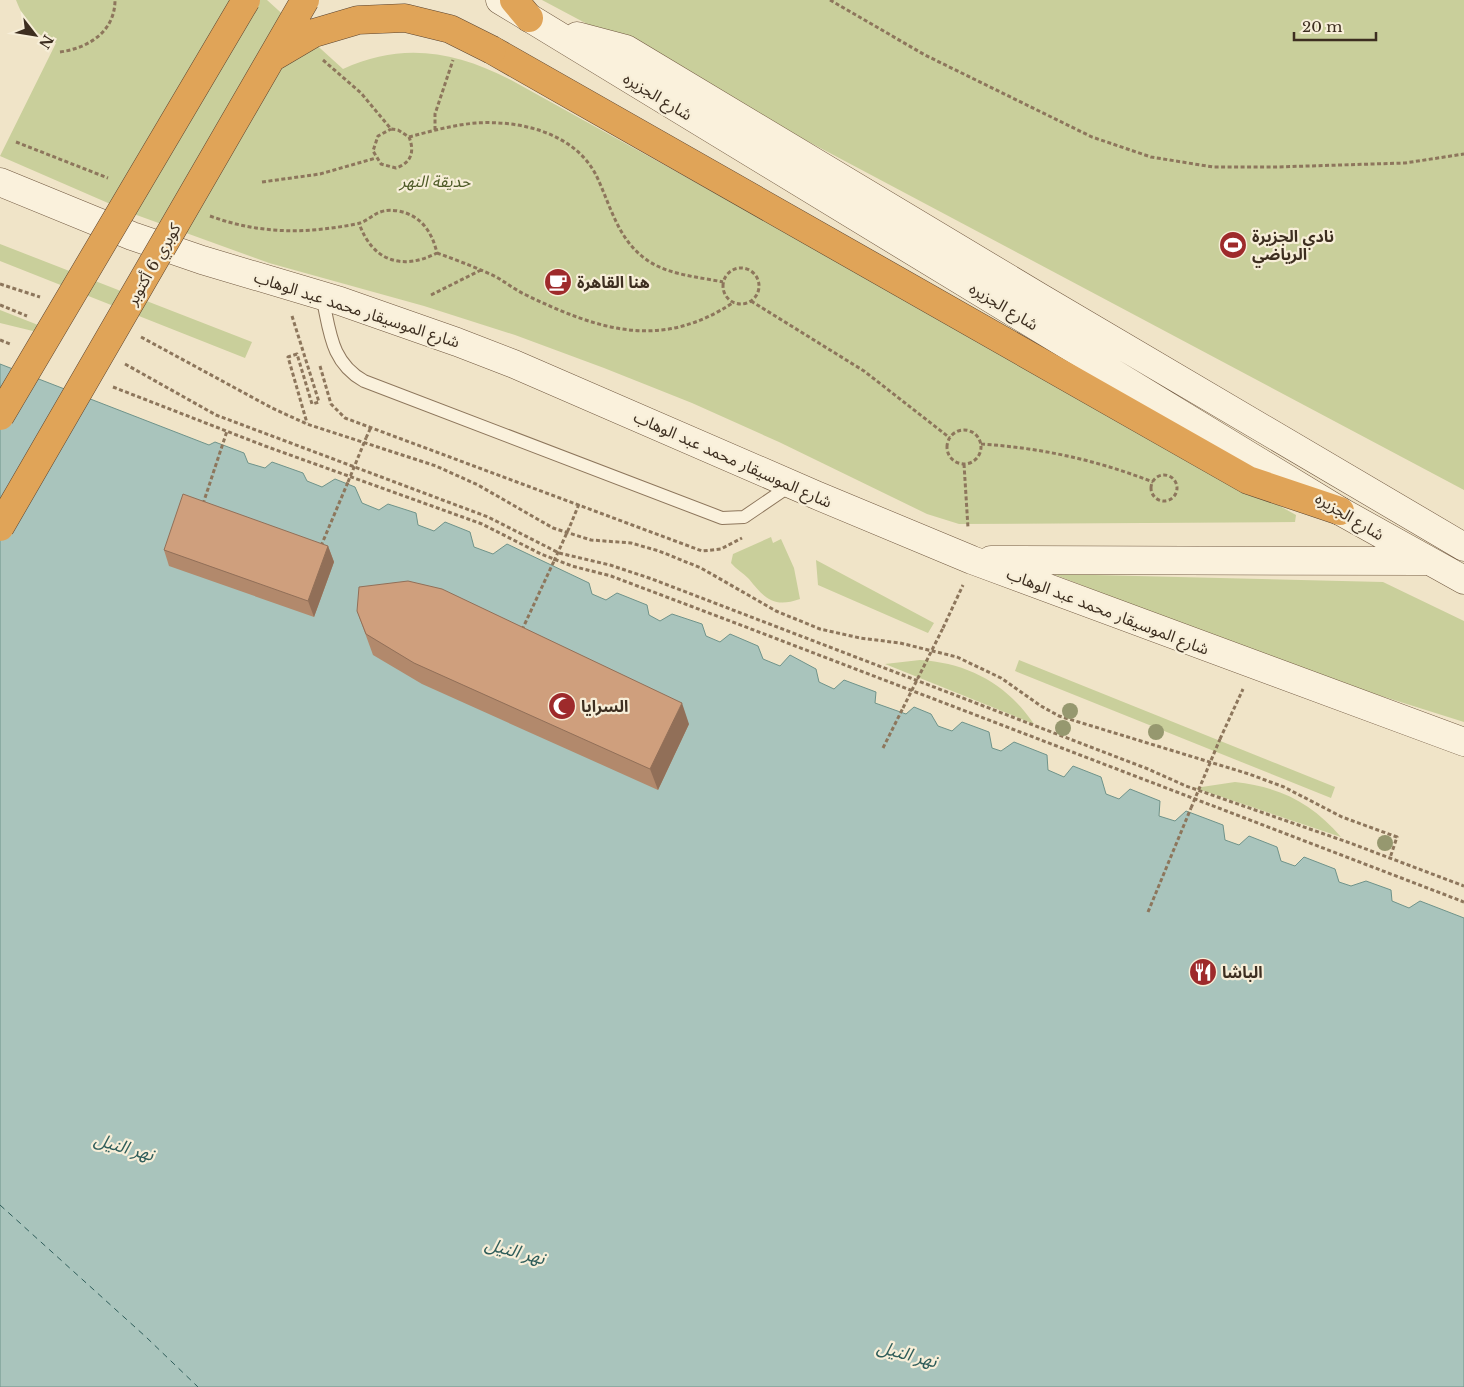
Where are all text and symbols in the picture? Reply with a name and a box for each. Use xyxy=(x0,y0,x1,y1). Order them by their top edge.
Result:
north arrow xyxy=(10,10,60,60)
scale bar xyxy=(1294,10,1376,42)
text: 20 m xyxy=(1302,17,1342,36)
text: N xyxy=(35,31,57,52)
street label: شارع الجزيره xyxy=(618,68,696,127)
park label: حديقة النهر xyxy=(398,171,471,191)
street label: كوبري 6 أكتوبر xyxy=(121,219,187,311)
place label: نادي الجزيرة الرياضي xyxy=(1252,226,1334,268)
sports icon: نادي الجزيرة الرياضي xyxy=(1218,230,1248,260)
street label: شارع الموسيقار محمد عبد الوهاب xyxy=(251,266,462,355)
cafe icon: هنا القاهرة xyxy=(543,267,573,297)
place label: هنا القاهرة xyxy=(577,272,650,292)
street label: شارع الجزيره xyxy=(964,278,1042,337)
street label: شارع الموسيقار محمد عبد الوهاب xyxy=(630,406,835,515)
street label: شارع الجزيره xyxy=(1310,488,1388,547)
street label: شارع الموسيقار محمد عبد الوهاب xyxy=(1003,563,1212,662)
mosque icon: السرايا xyxy=(547,691,577,721)
place label: السرايا xyxy=(581,696,628,716)
restaurant icon: الباشا xyxy=(1188,957,1218,987)
place label: الباشا xyxy=(1222,962,1263,982)
water label: نهر النيل xyxy=(92,1128,158,1167)
water label: نهر النيل xyxy=(483,1232,549,1270)
water label: نهر النيل xyxy=(875,1335,941,1373)

